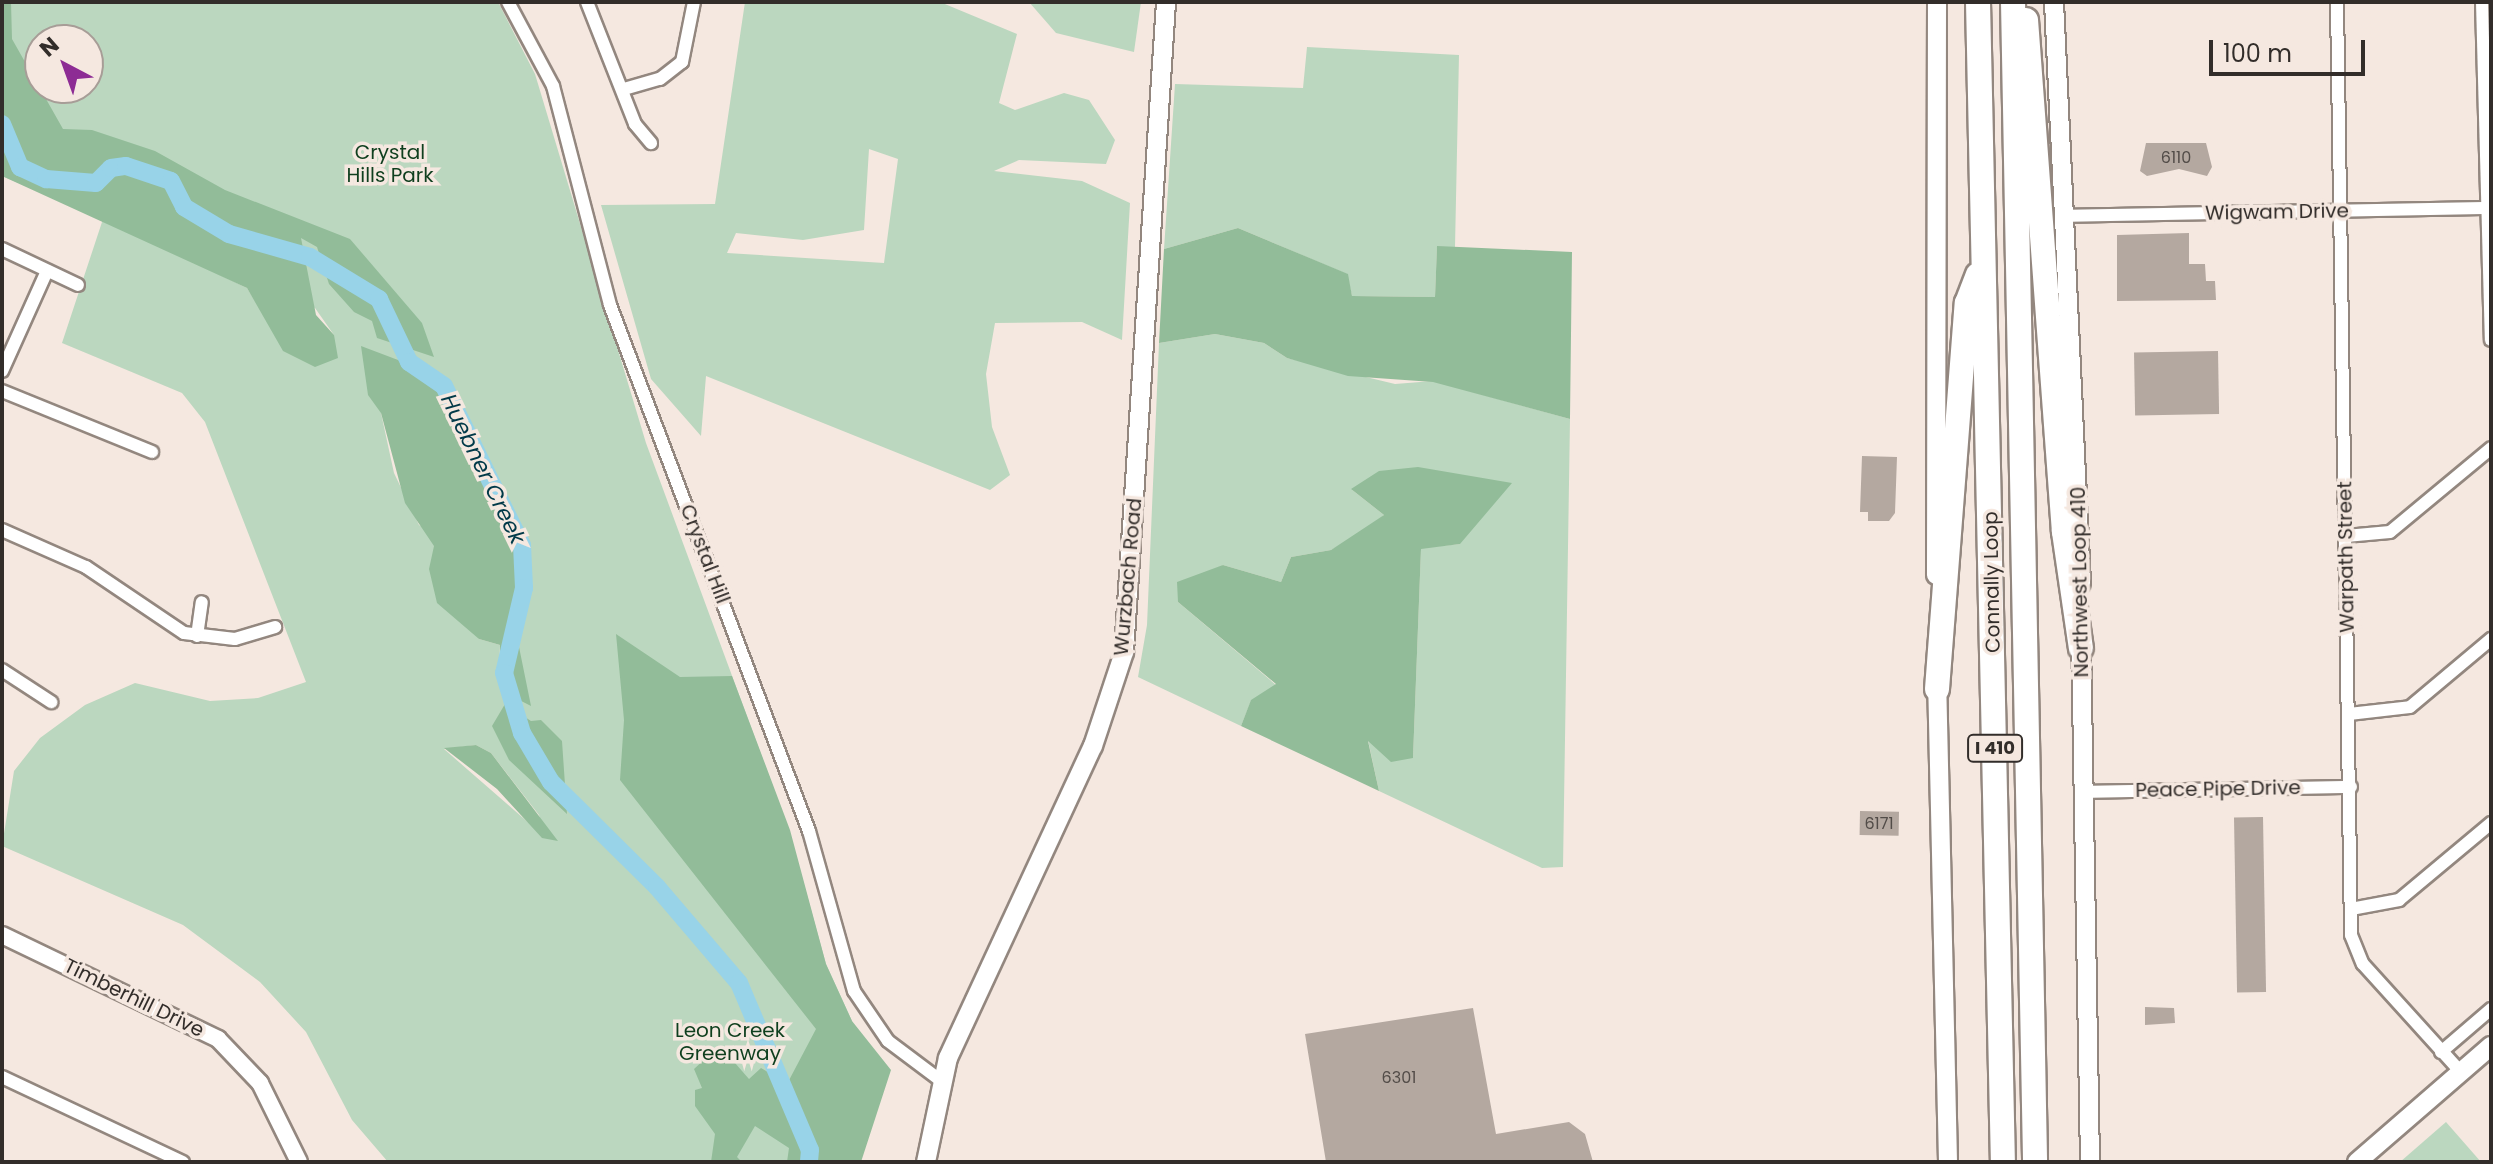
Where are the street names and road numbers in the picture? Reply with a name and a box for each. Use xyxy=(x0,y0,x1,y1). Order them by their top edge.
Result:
street label: Wigwam Drive xyxy=(2205,199,2349,225)
street label: Warpath Street xyxy=(2333,481,2359,633)
street label: Northwest Loop 410 xyxy=(2066,486,2094,678)
street label: Wurzbach Road xyxy=(1109,497,1147,657)
street label: Crystal Hill xyxy=(675,501,735,607)
street label: Connally Loop xyxy=(1979,511,2005,653)
road number: I 410 xyxy=(1967,734,2023,762)
street label: Peace Pipe Drive xyxy=(2135,776,2301,802)
street label: Timberhill Drive xyxy=(60,954,208,1042)

